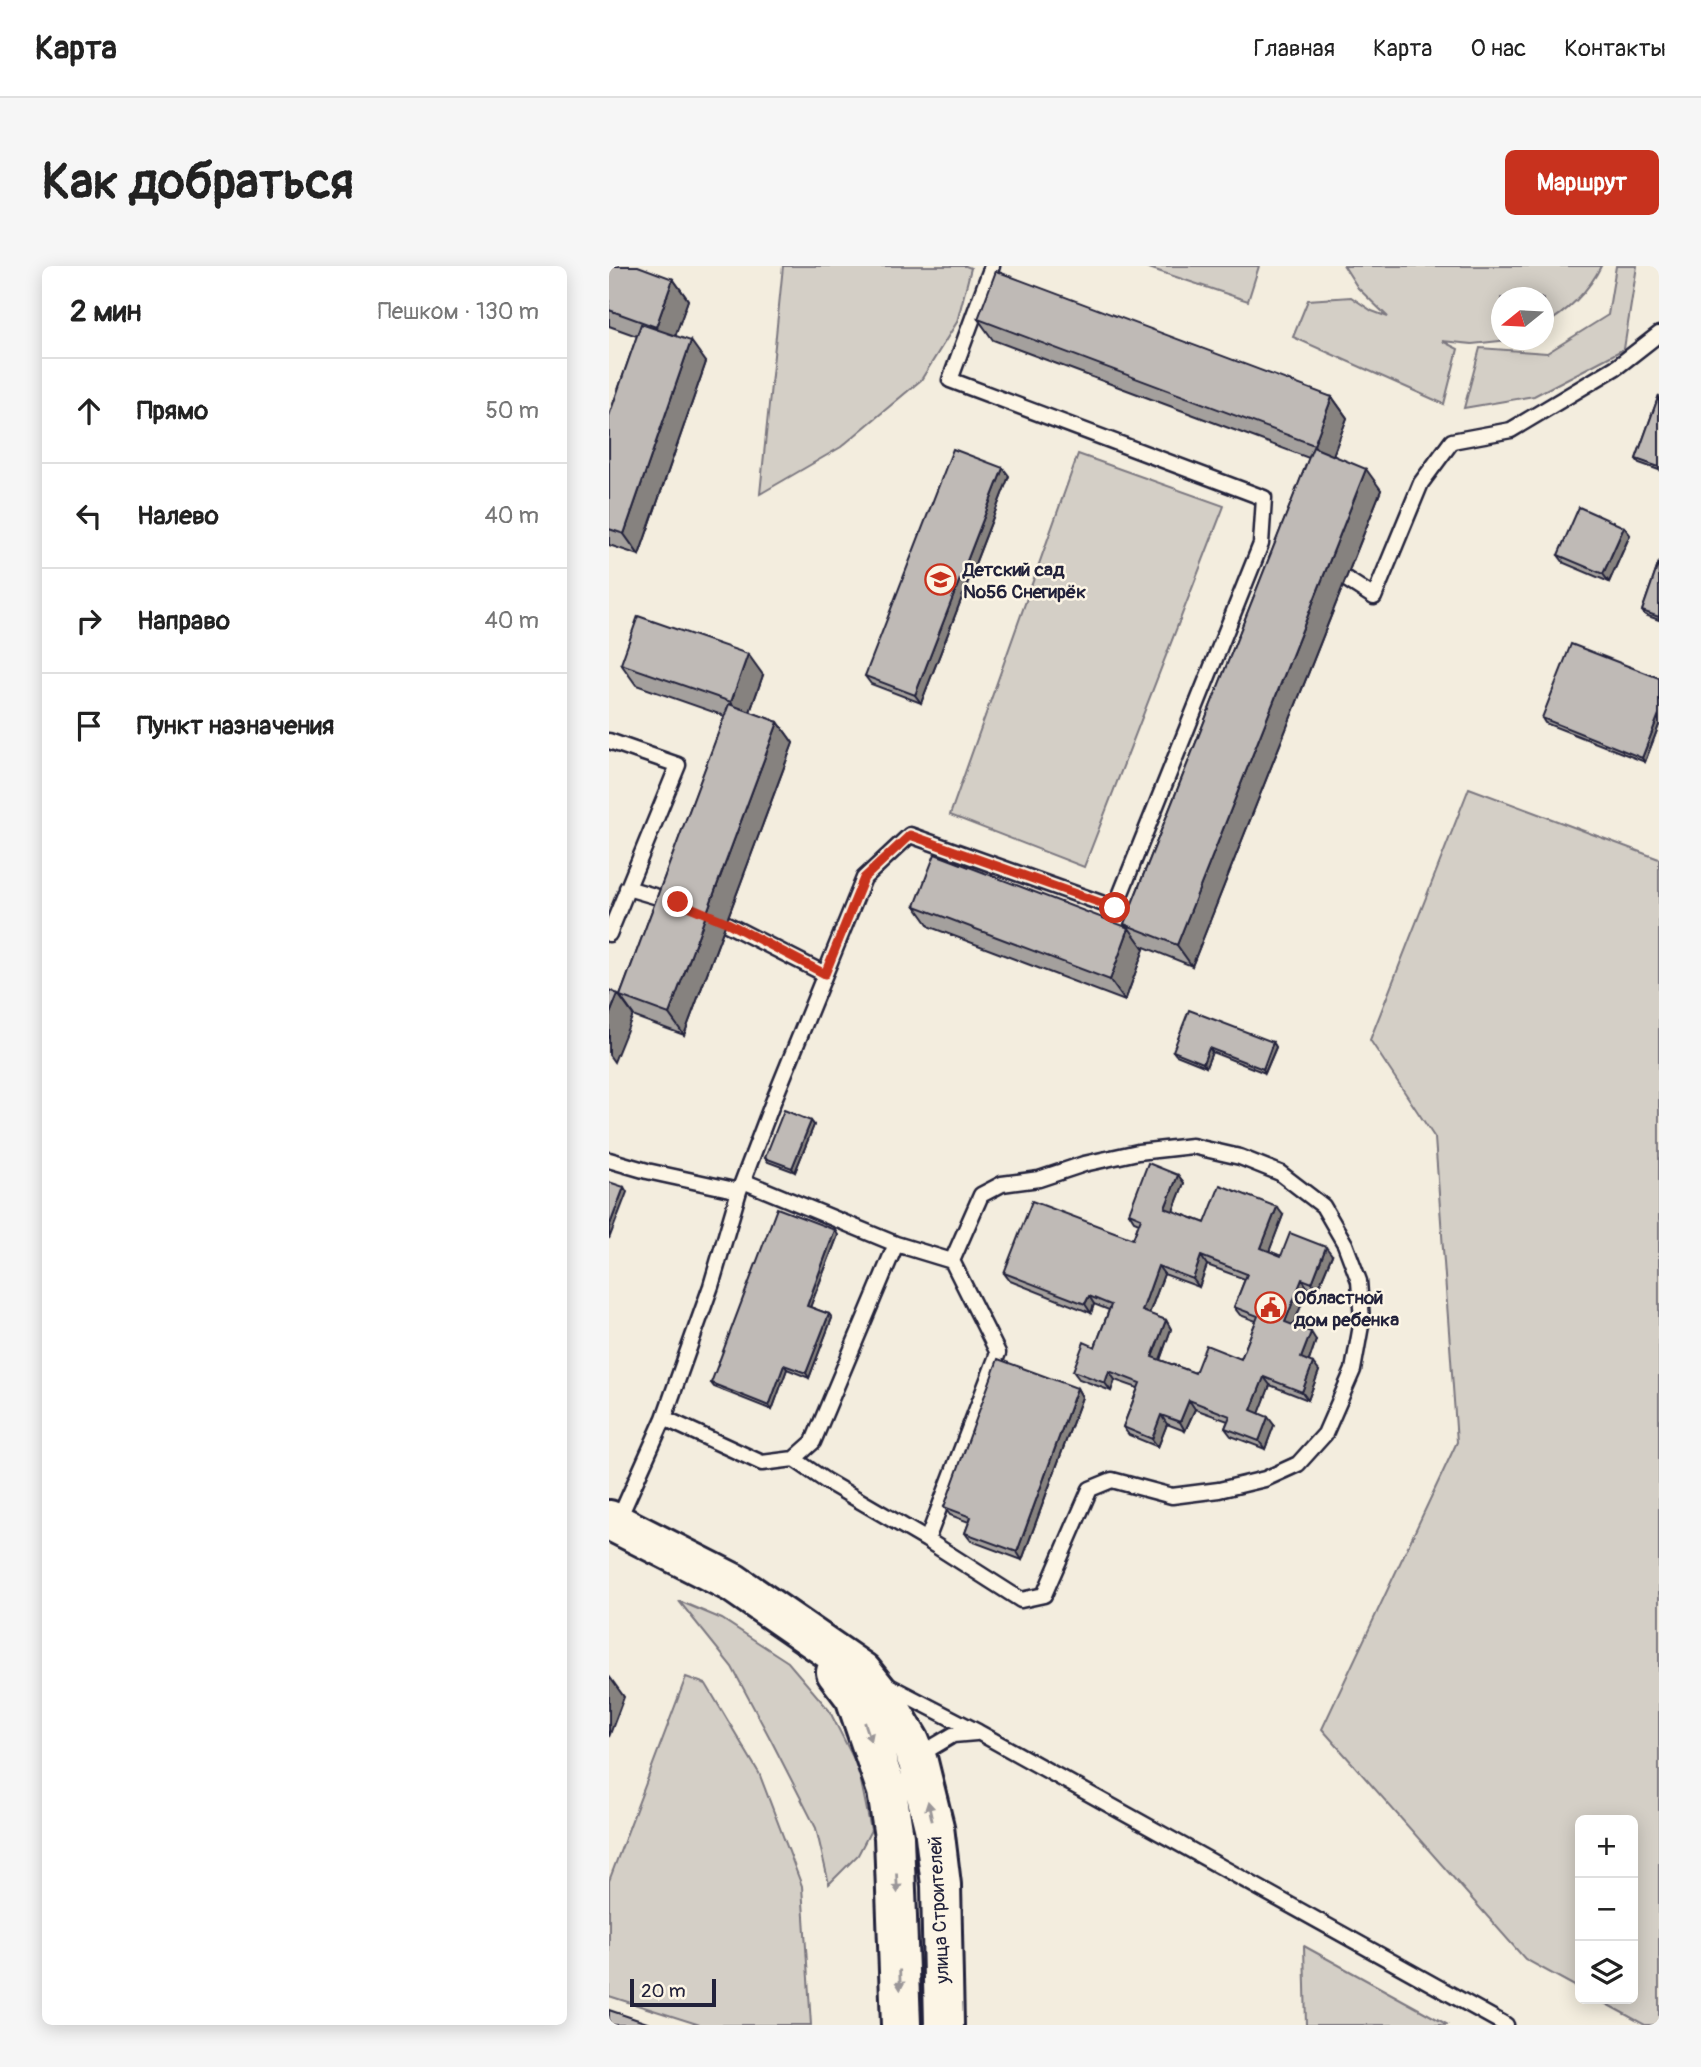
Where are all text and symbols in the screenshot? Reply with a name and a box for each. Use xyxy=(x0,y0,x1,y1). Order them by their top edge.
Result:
text: Карта xyxy=(35,28,117,69)
text: Главная xyxy=(1254,34,1335,63)
text: Карта xyxy=(1373,34,1433,63)
text: О нас xyxy=(1471,34,1526,63)
text: Контакты xyxy=(1564,34,1666,63)
button: Маршрут xyxy=(1505,150,1659,215)
text: Как добраться xyxy=(42,152,354,213)
north arrow xyxy=(1491,287,1554,350)
text: 2 мин xyxy=(70,293,141,330)
text: Пешком · 130 m xyxy=(378,297,539,326)
icon: ahead xyxy=(70,392,108,430)
text: Прямо xyxy=(137,395,208,427)
text: 50 m xyxy=(485,396,539,425)
icon: left xyxy=(70,497,108,535)
text: Налево xyxy=(137,500,219,532)
text: 40 m xyxy=(485,501,539,530)
place label: Детский сад №56 Снегирёк xyxy=(962,558,1086,604)
school or university icon: Детский сад №56 Снегирёк xyxy=(923,563,957,597)
icon: right xyxy=(70,602,108,640)
text: Направо xyxy=(137,605,230,637)
text: 40 m xyxy=(485,606,539,635)
icon: arrive xyxy=(70,707,108,745)
text: Пункт назначения xyxy=(137,710,334,742)
route end xyxy=(662,886,693,917)
route start xyxy=(1099,892,1130,923)
place label: Областной дом ребенка xyxy=(1293,1286,1399,1332)
public building icon: Областной дом ребенка xyxy=(1254,1291,1288,1325)
one-way arrow xyxy=(863,1721,874,1742)
one-way arrow xyxy=(925,1800,936,1822)
map controls xyxy=(1575,1815,1638,2004)
button: + xyxy=(1575,1815,1638,1878)
street label: улица Строителей xyxy=(923,1836,955,1985)
one-way arrow xyxy=(891,1872,902,1894)
button: − xyxy=(1575,1878,1638,1941)
button: layers xyxy=(1575,1941,1638,2004)
one-way arrow xyxy=(894,1969,905,1991)
scale bar xyxy=(630,1976,716,2008)
text: 20 m xyxy=(641,1979,686,2003)

